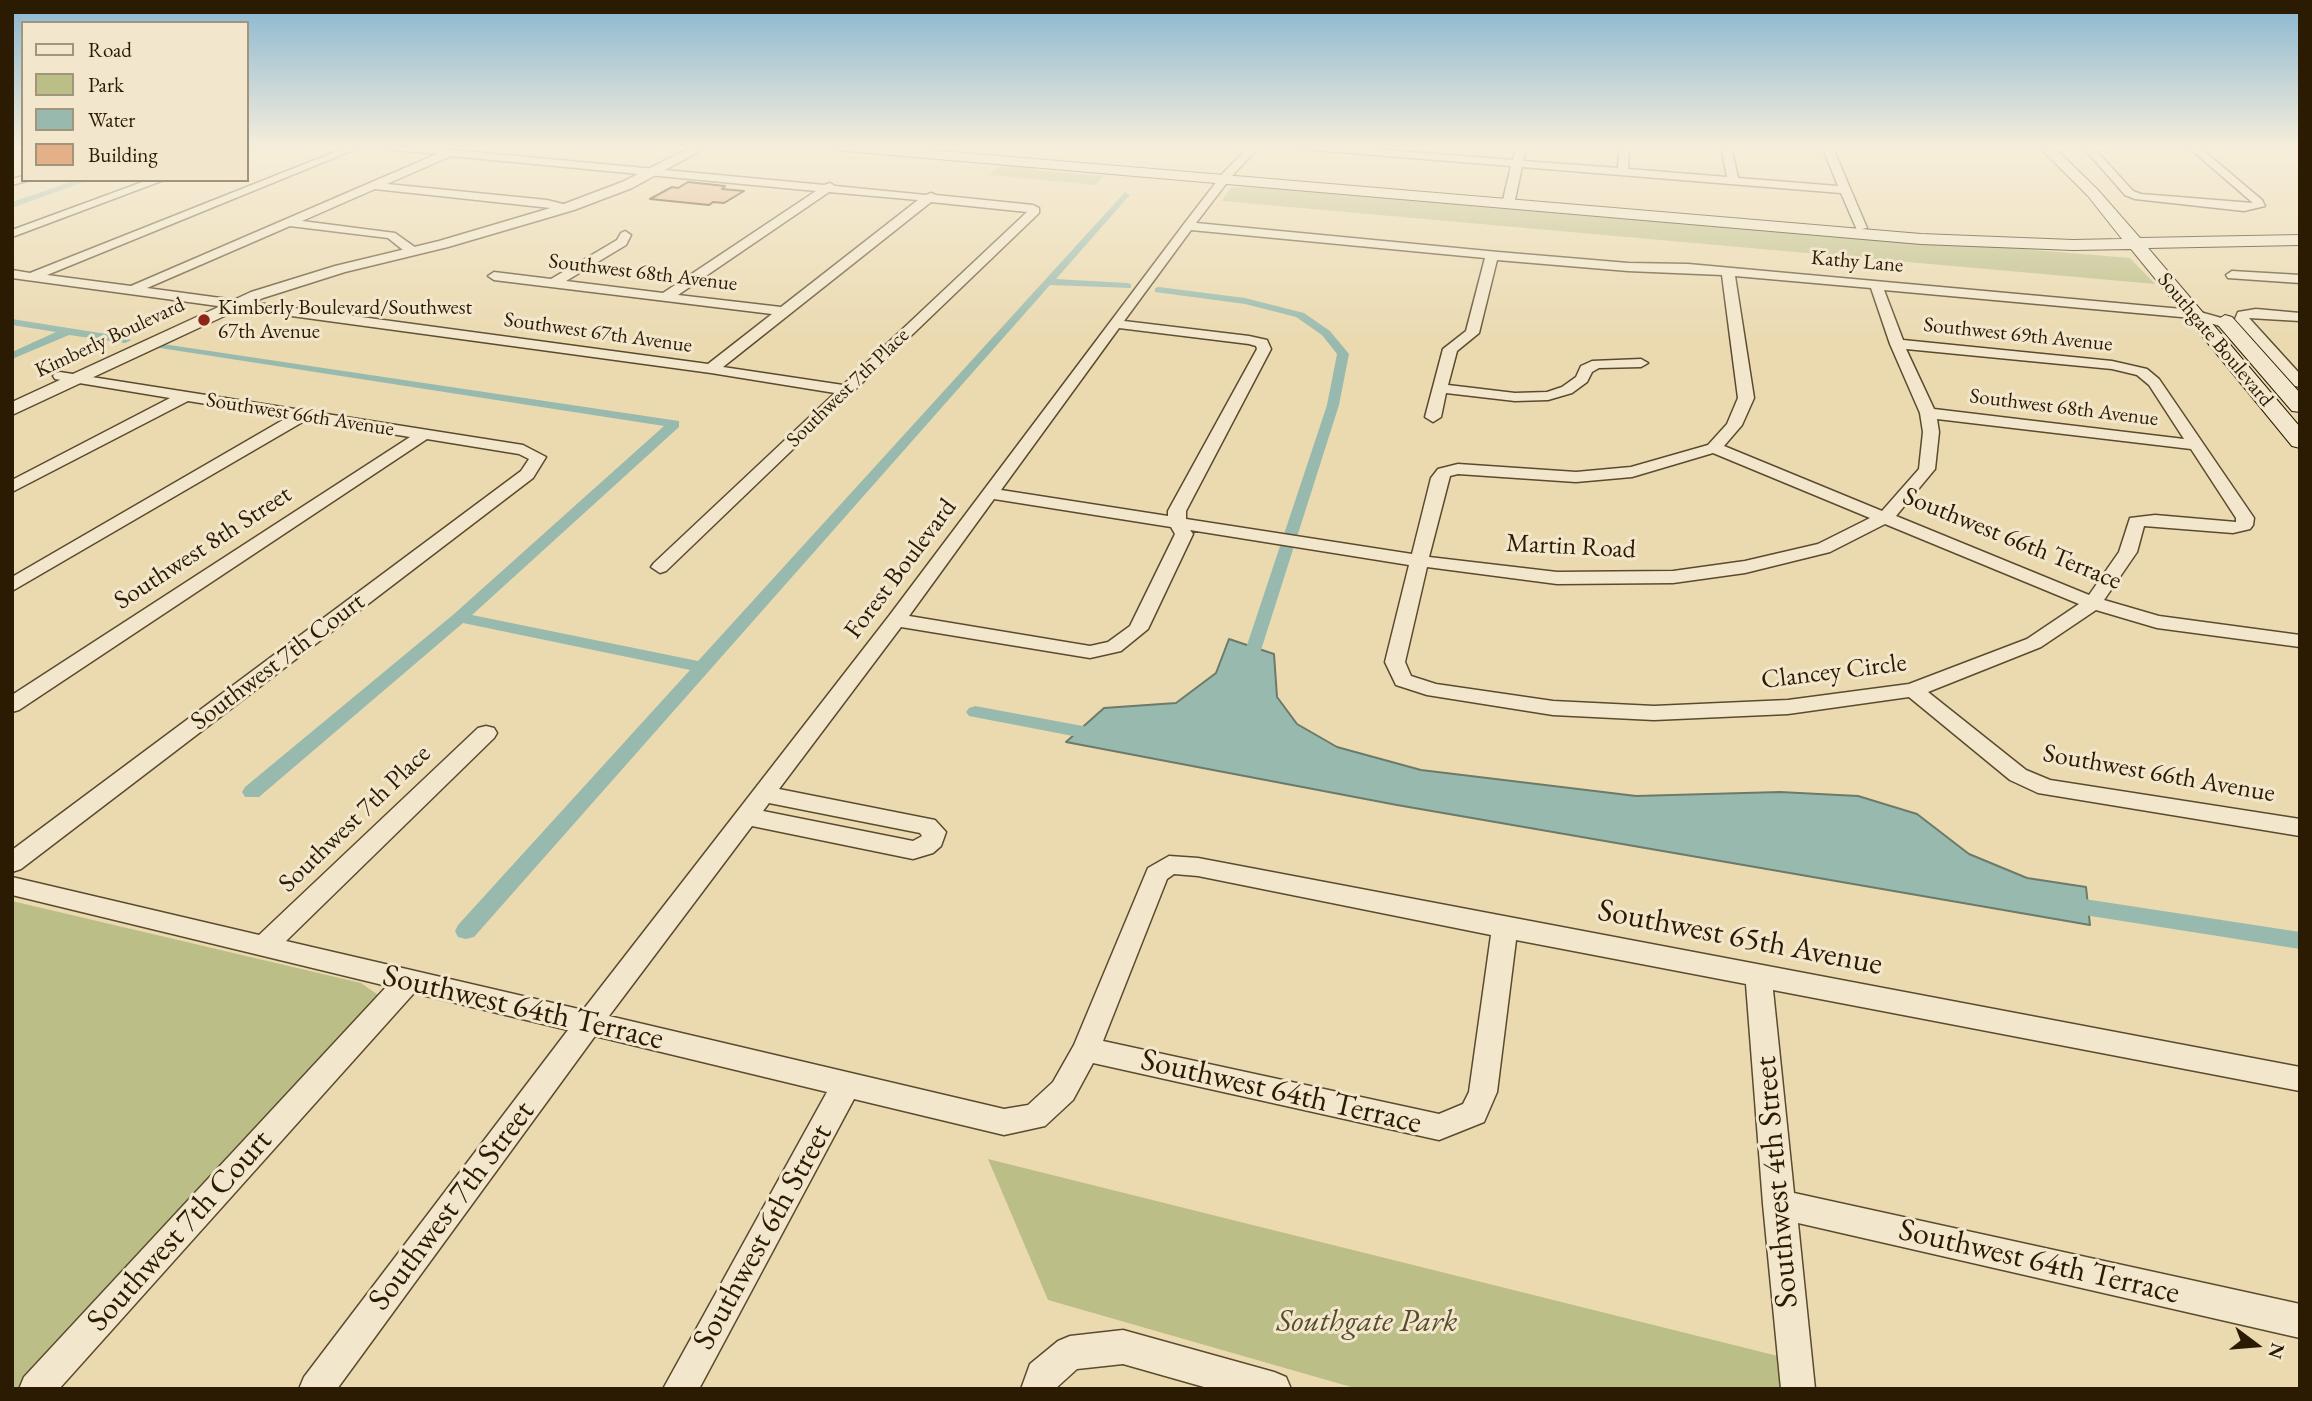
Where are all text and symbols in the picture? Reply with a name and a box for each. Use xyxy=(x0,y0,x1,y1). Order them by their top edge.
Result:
legend xyxy=(21,21,248,182)
text: Road xyxy=(88,36,132,63)
text: Park xyxy=(88,71,124,98)
text: Water xyxy=(88,106,135,133)
text: Building xyxy=(88,141,158,168)
street label: Kathy Lane xyxy=(1810,245,1904,279)
street label: Southwest 68th Avenue xyxy=(547,249,739,297)
street label: Southgate Boulevard xyxy=(2152,268,2278,412)
street label: Kimberly Boulevard xyxy=(31,292,189,384)
place label: Kimberly Boulevard/Southwest 67th Avenue xyxy=(218,295,472,345)
street label: Southwest 67th Avenue xyxy=(502,307,694,359)
marker: Kimberly Boulevard/Southwest 67th Avenue xyxy=(196,312,212,328)
street label: Southwest 69th Avenue xyxy=(1922,313,2114,357)
street label: Southwest 7th Place xyxy=(781,323,915,453)
street label: Southwest 68th Avenue xyxy=(1968,384,2160,432)
street label: Southwest 66th Avenue xyxy=(204,388,396,442)
street label: Southwest 8th Street xyxy=(109,479,297,617)
street label: Southwest 66th Terrace xyxy=(1898,481,2126,597)
street label: Forest Boulevard xyxy=(838,493,964,645)
street label: Martin Road xyxy=(1505,528,1637,566)
street label: Southwest 7th Court xyxy=(185,586,371,738)
street label: Clancey Circle xyxy=(1760,648,1908,696)
street label: Southwest 66th Avenue xyxy=(2041,738,2277,810)
street label: Southwest 7th Place xyxy=(273,739,437,899)
street label: Southwest 65th Avenue xyxy=(1594,892,1886,984)
street label: Southwest 64th Terrace xyxy=(379,957,667,1059)
street label: Southwest 64th Terrace xyxy=(1137,1041,1425,1143)
street label: Southwest 4th Street xyxy=(1747,1055,1807,1309)
street label: Southwest 7th Street xyxy=(361,1094,543,1318)
street label: Southwest 6th Street xyxy=(685,1117,841,1357)
street label: Southwest 7th Court xyxy=(79,1122,281,1340)
street label: Southwest 64th Terrace xyxy=(1895,1211,2183,1313)
park label: Southgate Park xyxy=(1276,1303,1458,1341)
north arrow xyxy=(2221,1310,2291,1380)
text: N xyxy=(2263,1340,2291,1362)

